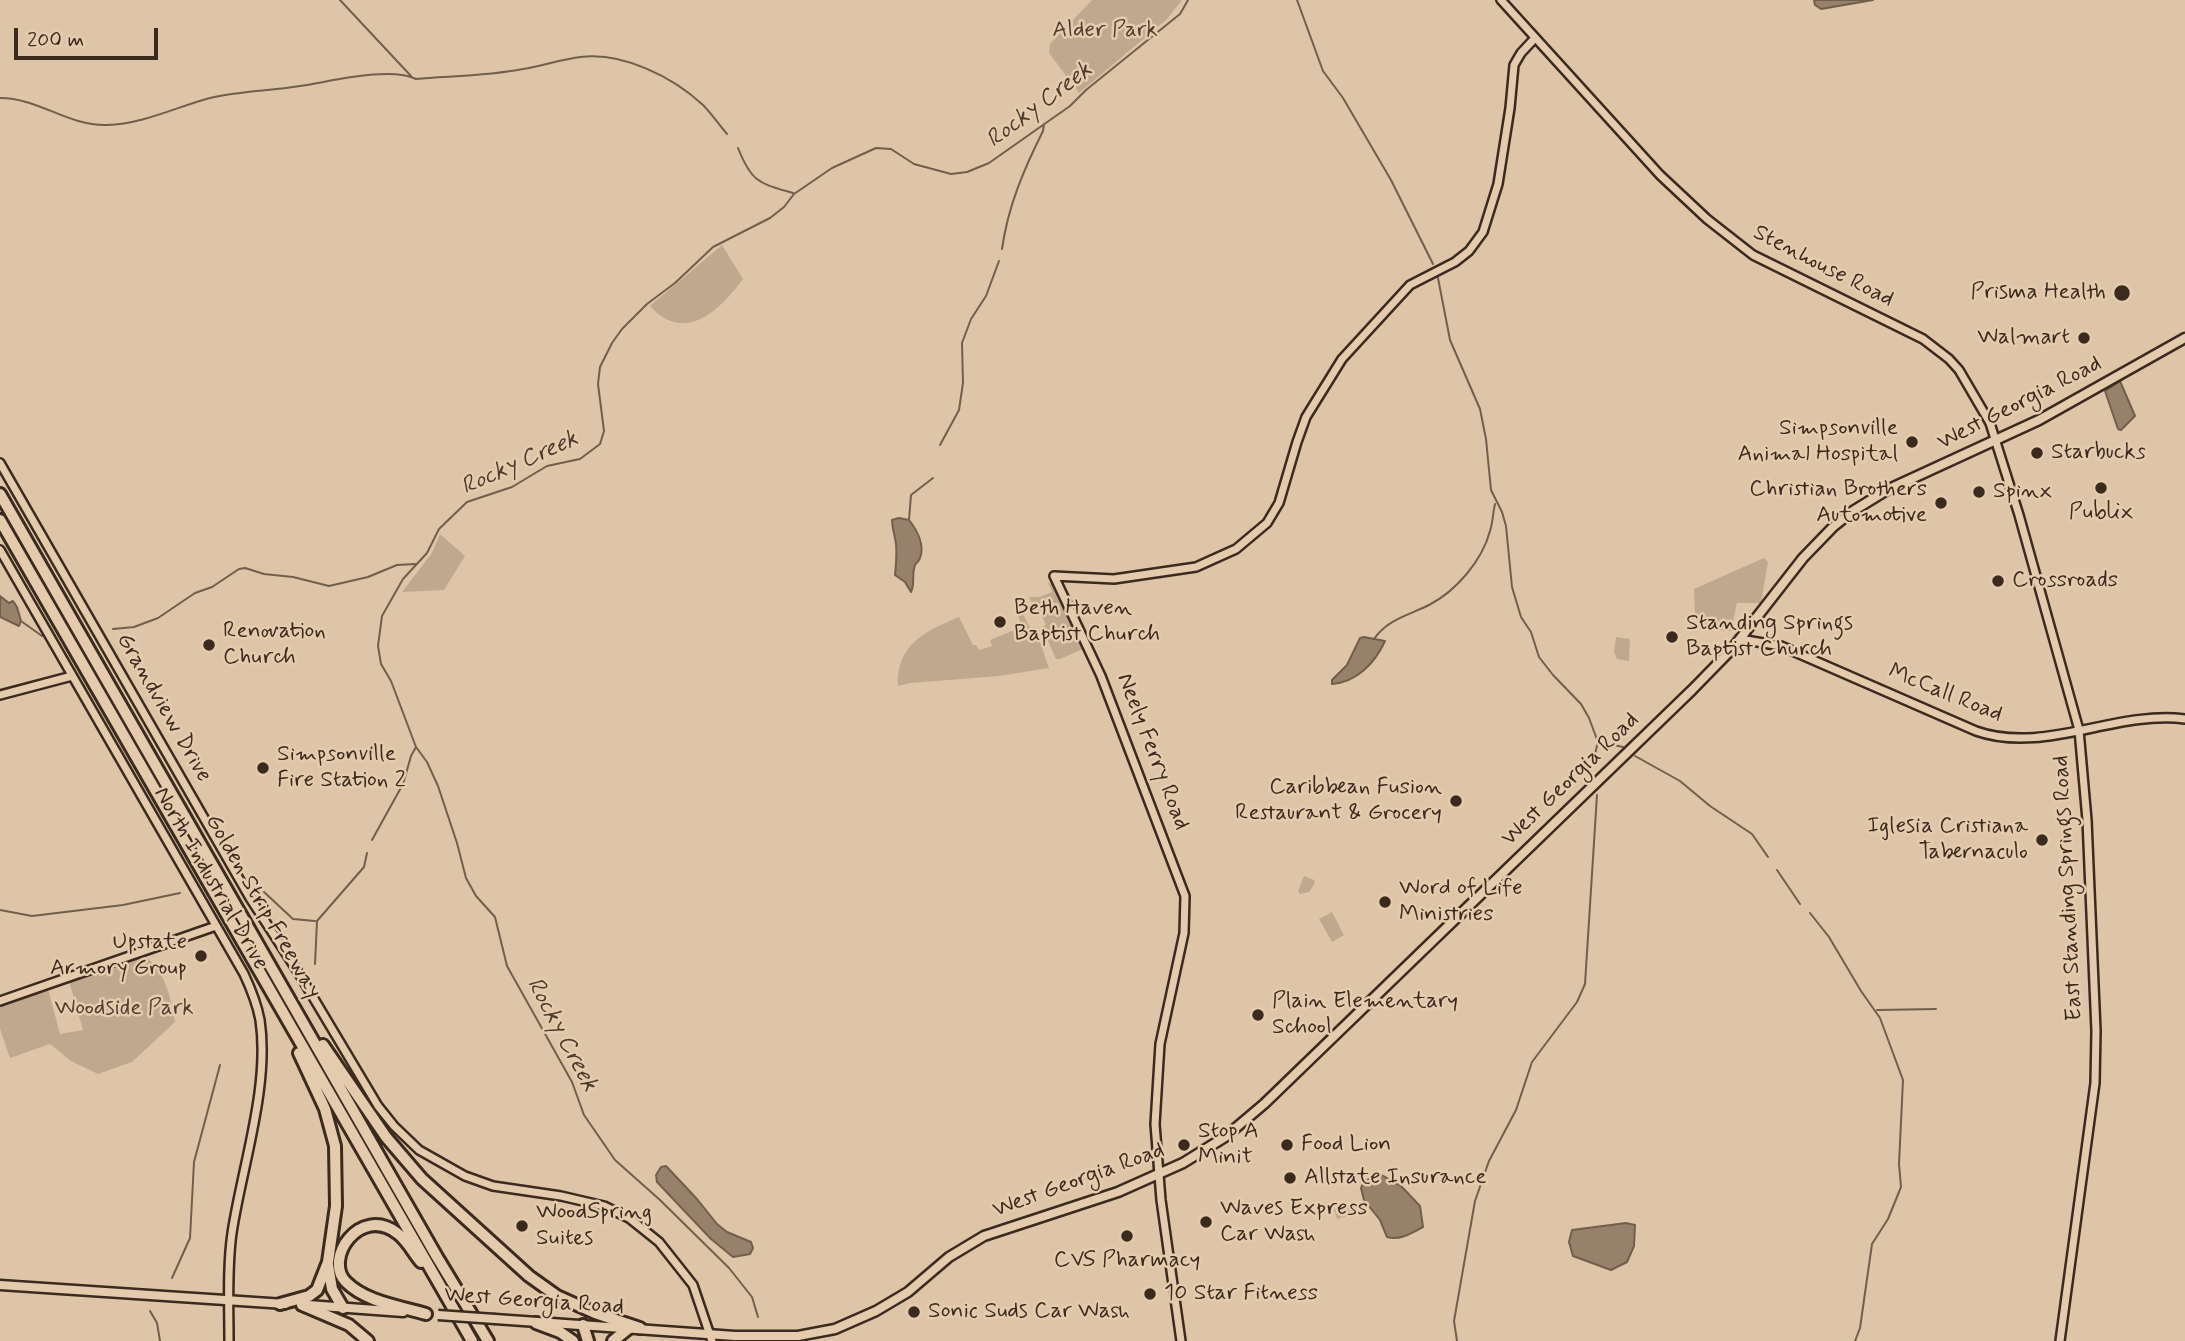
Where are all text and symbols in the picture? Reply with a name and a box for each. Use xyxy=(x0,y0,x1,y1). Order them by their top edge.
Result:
scale bar xyxy=(18,14,161,58)
park label: Alder Park xyxy=(1052,17,1158,45)
text: 200 m xyxy=(27,26,84,54)
water label: Rocky Creek xyxy=(981,57,1099,155)
street label: Stenhouse Road xyxy=(1748,220,1898,314)
place label: Prisma Health xyxy=(1971,279,2106,307)
marker: Prisma Health xyxy=(2112,283,2132,303)
place label: Walmart xyxy=(1977,324,2070,352)
marker: Walmart xyxy=(2076,330,2092,346)
street label: West Georgia Road xyxy=(1933,351,2107,457)
place label: Simpsonville Animal Hospital xyxy=(1737,415,1898,469)
water label: Rocky Creek xyxy=(457,425,583,503)
marker: Simpsonville Animal Hospital xyxy=(1904,434,1920,450)
place label: Starbucks xyxy=(2051,439,2146,467)
marker: Starbucks xyxy=(2029,445,2045,461)
place label: Christian Brothers Automotive xyxy=(1749,476,1927,530)
place label: Spinx xyxy=(1993,478,2052,506)
marker: Publix xyxy=(2093,480,2109,496)
marker: Spinx xyxy=(1971,484,1987,500)
marker: Christian Brothers Automotive xyxy=(1933,495,1949,511)
place label: Publix xyxy=(2069,499,2133,527)
place label: Crossroads xyxy=(2012,567,2118,595)
marker: Crossroads xyxy=(1990,573,2006,589)
place label: Beth Haven Baptist Church xyxy=(1014,595,1160,649)
place label: Standing Springs Baptist Church xyxy=(1686,610,1853,664)
marker: Beth Haven Baptist Church xyxy=(992,614,1008,630)
place label: Renovation Church xyxy=(223,618,326,672)
street label: Grandview Drive xyxy=(109,629,217,787)
marker: Standing Springs Baptist Church xyxy=(1664,629,1680,645)
marker: Renovation Church xyxy=(201,637,217,653)
street label: McCall Road xyxy=(1884,659,2006,729)
street label: Neely Ferry Road xyxy=(1109,670,1195,834)
street label: West Georgia Road xyxy=(1497,707,1645,853)
place label: Simpsonville Fire Station 2 xyxy=(277,741,406,795)
street label: East Standing Springs Road xyxy=(2048,754,2090,1022)
marker: Simpsonville Fire Station 2 xyxy=(255,760,271,776)
place label: Caribbean Fusion Restaurant & Grocery xyxy=(1235,774,1442,828)
street label: North Industrial Drive xyxy=(146,783,274,975)
marker: Caribbean Fusion Restaurant & Grocery xyxy=(1448,793,1464,809)
street label: Golden Strip Freeway xyxy=(198,810,326,1004)
place label: Iglesia Cristiana Tabernaculo xyxy=(1867,813,2028,867)
marker: Iglesia Cristiana Tabernaculo xyxy=(2034,832,2050,848)
place label: Word of Life Ministries xyxy=(1399,875,1523,929)
marker: Word of Life Ministries xyxy=(1377,894,1393,910)
place label: Upstate Armory Group xyxy=(50,929,187,983)
marker: Upstate Armory Group xyxy=(193,948,209,964)
water label: Rocky Creek xyxy=(519,973,603,1097)
place label: Plain Elementary School xyxy=(1272,988,1458,1042)
park label: Woodside Park xyxy=(54,995,194,1023)
marker: Plain Elementary School xyxy=(1250,1007,1266,1023)
place label: Stop A Minit xyxy=(1198,1118,1259,1172)
place label: Food Lion xyxy=(1301,1131,1391,1159)
street label: West Georgia Road xyxy=(990,1137,1168,1225)
marker: Stop A Minit xyxy=(1176,1137,1192,1153)
marker: Food Lion xyxy=(1279,1137,1295,1153)
place label: Allstate Insurance xyxy=(1304,1164,1487,1192)
marker: Allstate Insurance xyxy=(1282,1170,1298,1186)
place label: Waves Express Car Wash xyxy=(1220,1195,1368,1249)
place label: WoodSpring Suites xyxy=(536,1199,652,1253)
marker: Waves Express Car Wash xyxy=(1198,1214,1214,1230)
marker: WoodSpring Suites xyxy=(514,1218,530,1234)
marker: CVS Pharmacy xyxy=(1119,1228,1135,1244)
place label: CVS Pharmacy xyxy=(1054,1247,1200,1275)
place label: 10 Star Fitness xyxy=(1164,1280,1318,1308)
street label: West Georgia Road xyxy=(443,1282,625,1322)
marker: 10 Star Fitness xyxy=(1142,1286,1158,1302)
place label: Sonic Suds Car Wash xyxy=(928,1298,1130,1326)
marker: Sonic Suds Car Wash xyxy=(906,1304,922,1320)

